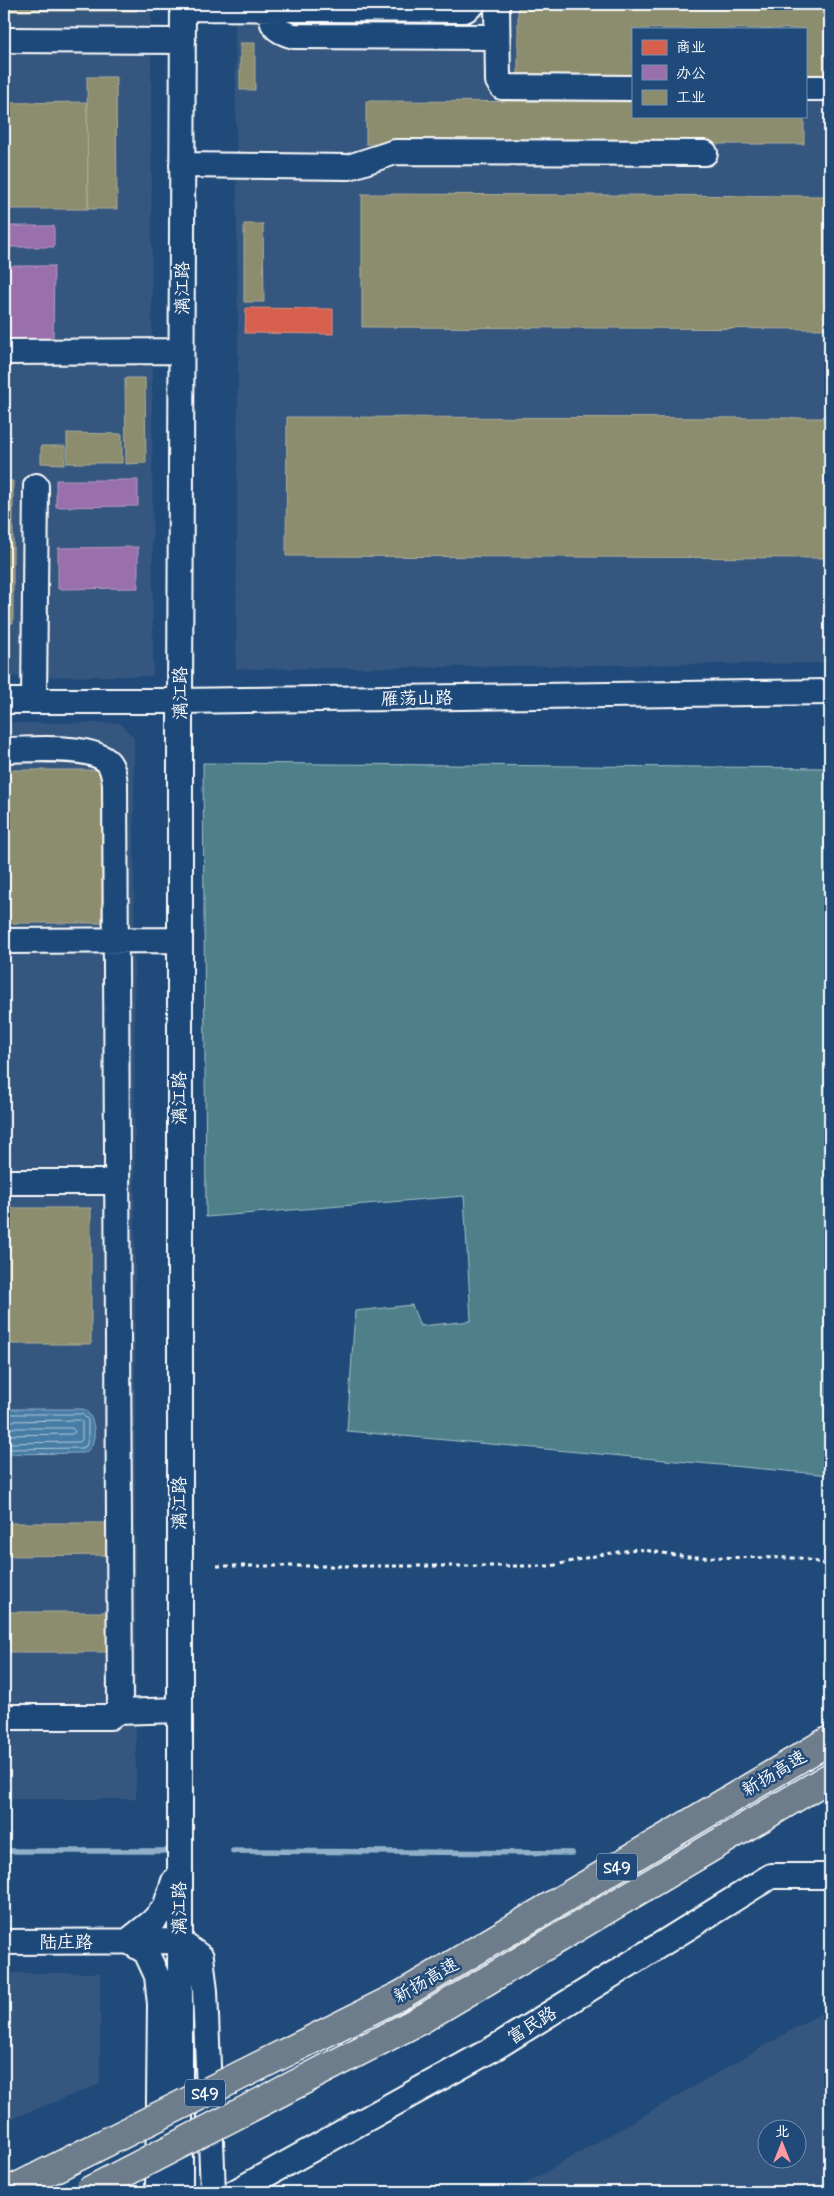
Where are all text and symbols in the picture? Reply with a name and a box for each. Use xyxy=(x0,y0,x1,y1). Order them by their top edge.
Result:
legend xyxy=(632,28,806,118)
text: 商业 xyxy=(676,38,706,58)
text: 办公 xyxy=(676,64,706,84)
text: 工业 xyxy=(676,88,706,108)
street label: 漓江路 xyxy=(171,261,195,315)
street label: 漓江路 xyxy=(169,666,193,720)
street label: 雁荡山路 xyxy=(381,686,453,712)
street label: 漓江路 xyxy=(168,1071,192,1125)
street label: 漓江路 xyxy=(168,1476,192,1530)
street label: 新扬高速 xyxy=(737,1745,812,1803)
road number: S49 xyxy=(597,1854,637,1880)
street label: 漓江路 xyxy=(168,1881,192,1935)
street label: 陆庄路 xyxy=(39,1931,93,1955)
street label: 新扬高速 xyxy=(389,1952,464,2009)
street label: 富民路 xyxy=(503,2001,562,2050)
road number: S49 xyxy=(185,2080,225,2106)
north arrow xyxy=(756,2118,806,2168)
text: 北 xyxy=(775,2123,789,2141)

